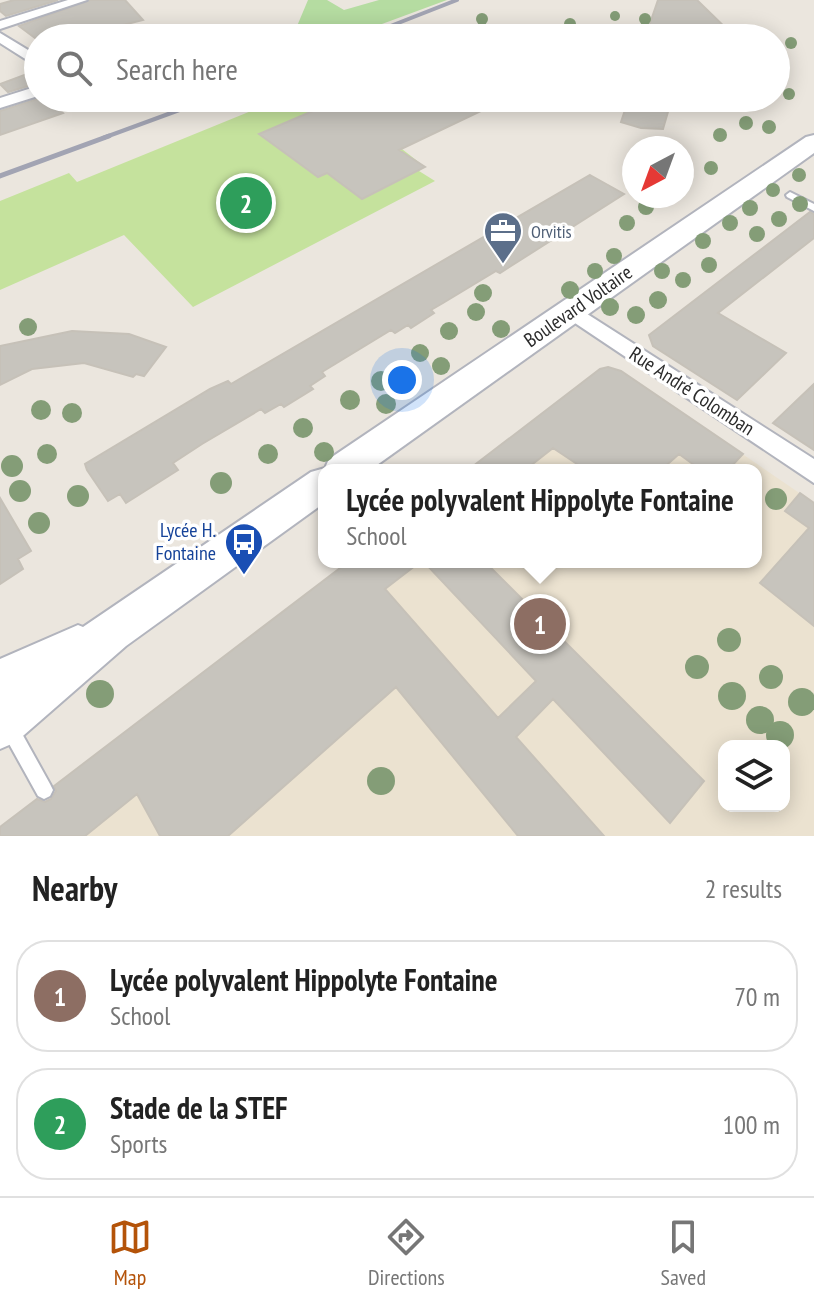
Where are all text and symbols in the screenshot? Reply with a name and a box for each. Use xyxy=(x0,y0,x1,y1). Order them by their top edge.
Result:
search box xyxy=(24,24,790,112)
icon: search xyxy=(52,46,96,90)
text: Search here xyxy=(116,49,238,88)
north arrow xyxy=(622,136,694,208)
pin: 2 xyxy=(220,173,272,233)
office icon: Orvitis xyxy=(482,210,524,265)
place label: Orvitis xyxy=(531,220,572,243)
street label: Boulevard Voltaire xyxy=(519,259,637,353)
street label: Rue André Colomban xyxy=(624,341,760,441)
your location xyxy=(382,360,422,400)
popup xyxy=(318,464,762,568)
text: Lycée polyvalent Hippolyte Fontaine xyxy=(346,480,734,519)
place label: Lycée H. Fontaine xyxy=(155,517,216,566)
text: School xyxy=(346,519,407,552)
bus stop icon: Lycée H. Fontaine xyxy=(223,521,265,576)
pin: 1 xyxy=(514,594,566,654)
map controls xyxy=(718,740,790,812)
button: layers xyxy=(718,740,790,812)
text: Nearby xyxy=(32,866,117,910)
text: 2 results xyxy=(705,872,782,905)
text: Lycée polyvalent Hippolyte Fontaine xyxy=(110,960,498,999)
text: 1 xyxy=(54,980,66,1013)
text: 70 m xyxy=(734,980,780,1013)
text: School xyxy=(110,999,170,1032)
text: Stade de la STEF xyxy=(110,1088,288,1127)
text: 2 xyxy=(54,1108,66,1141)
text: 100 m xyxy=(722,1108,780,1141)
text: Sports xyxy=(110,1127,167,1160)
tab: Map xyxy=(108,1215,152,1291)
tab: Directions xyxy=(368,1215,445,1291)
tab: Saved xyxy=(661,1215,706,1291)

